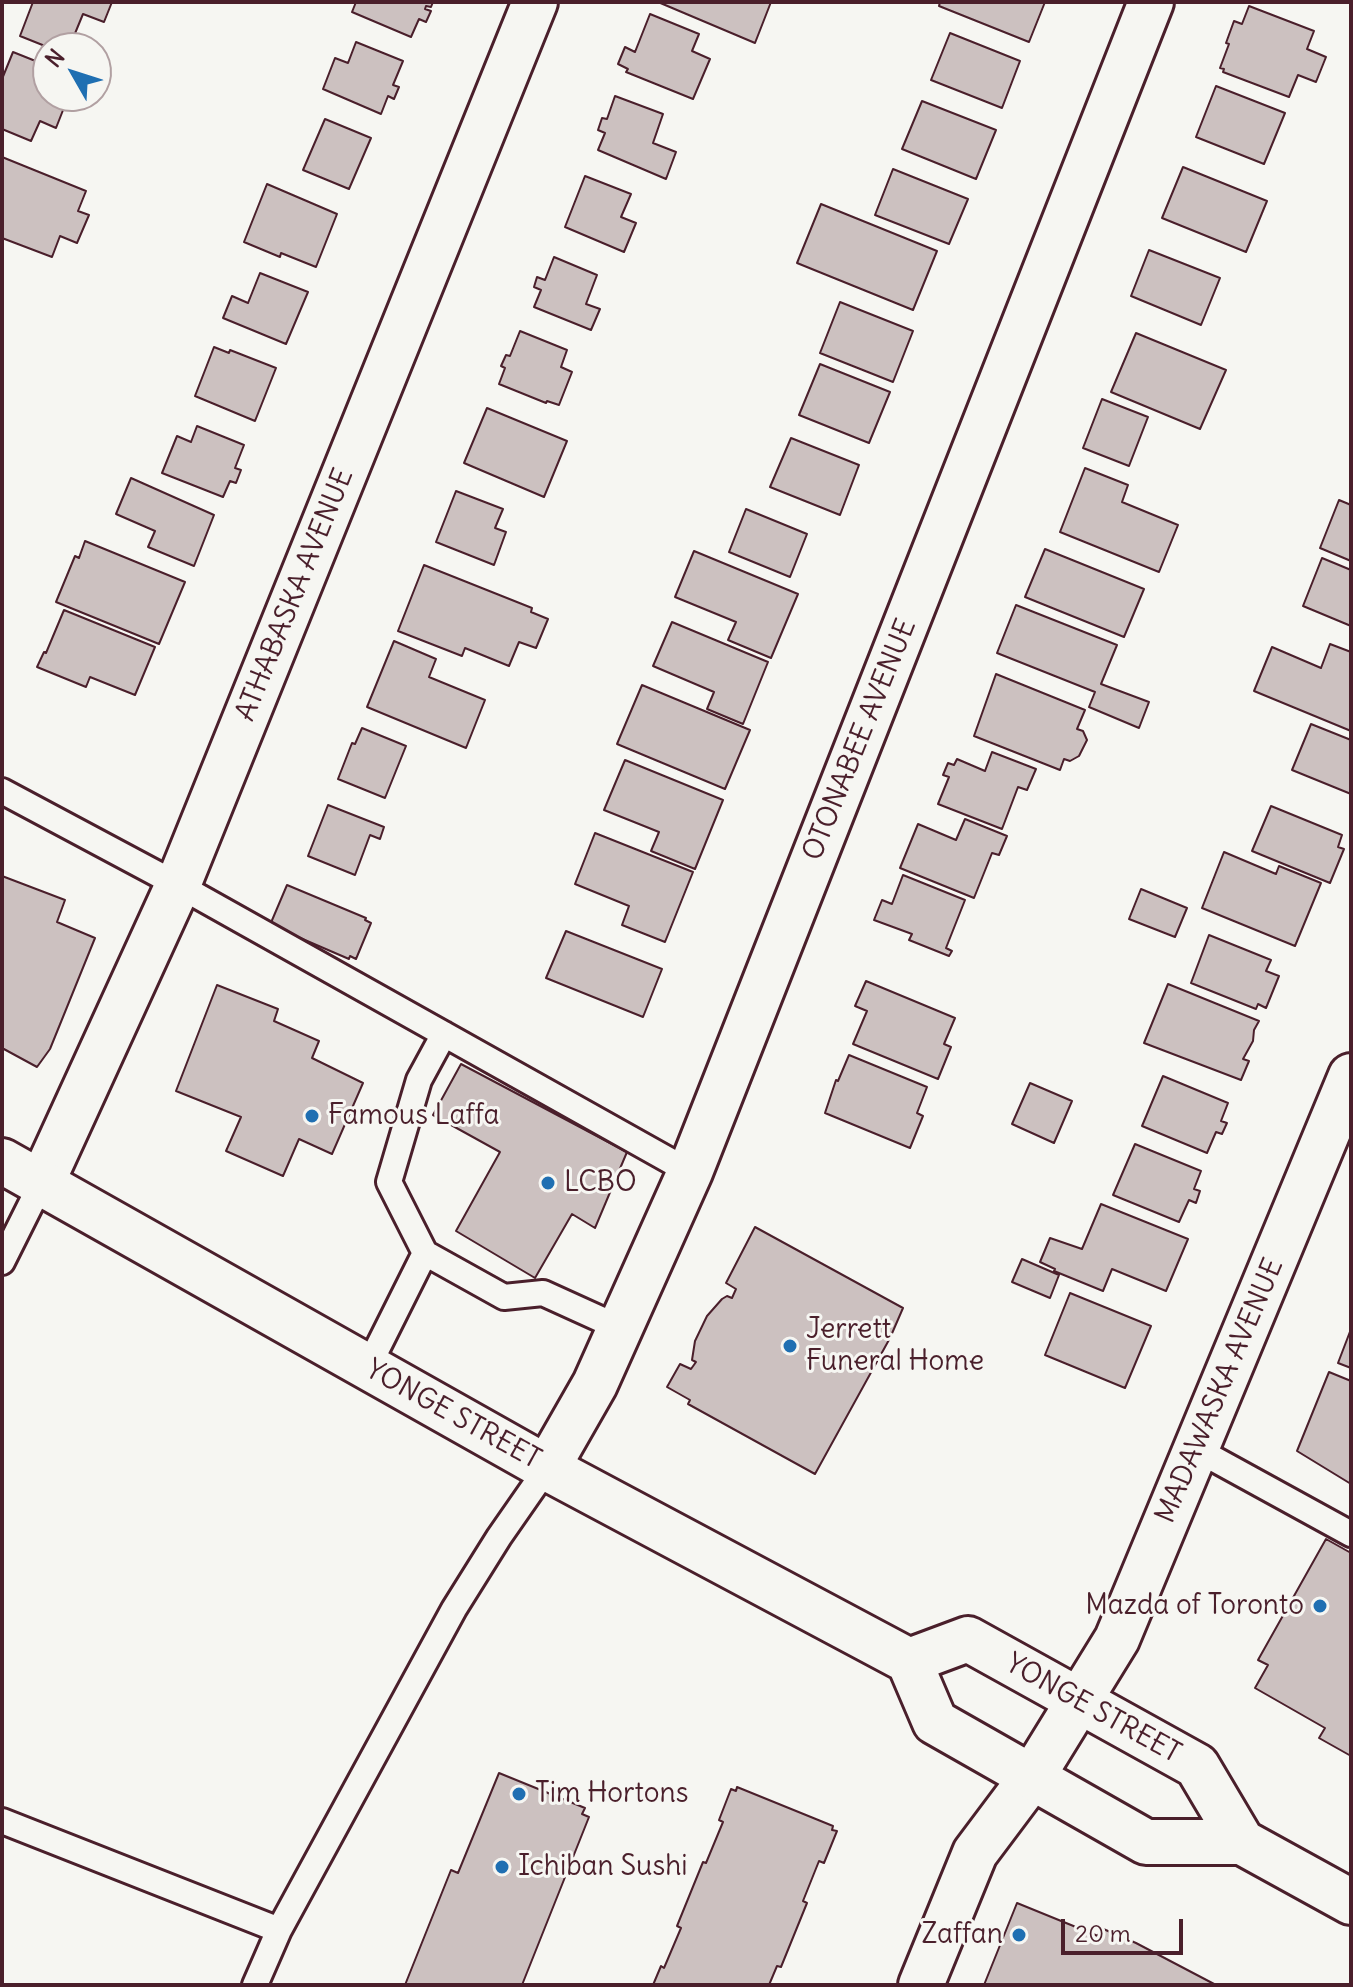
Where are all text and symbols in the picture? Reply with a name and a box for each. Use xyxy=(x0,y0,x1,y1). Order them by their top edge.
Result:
north arrow xyxy=(32,32,112,112)
text: N xyxy=(39,43,71,73)
street label: ATHABASKA AVENUE xyxy=(229,464,361,726)
street label: OTONABEE AVENUE xyxy=(796,614,924,866)
place label: Famous Laffa xyxy=(328,1099,499,1133)
marker: Famous Laffa xyxy=(303,1107,321,1125)
place label: LCBO xyxy=(564,1166,637,1200)
marker: LCBO xyxy=(539,1174,557,1192)
street label: MADAWASKA AVENUE xyxy=(1149,1254,1291,1528)
place label: Jerrett Funeral Home xyxy=(806,1313,984,1379)
marker: Jerrett Funeral Home xyxy=(781,1337,799,1355)
street label: YONGE STREET xyxy=(360,1353,546,1477)
place label: Mazda of Toronto xyxy=(1085,1589,1304,1623)
marker: Mazda of Toronto xyxy=(1311,1597,1329,1615)
street label: YONGE STREET xyxy=(1000,1647,1186,1771)
place label: Tim Hortons xyxy=(535,1777,689,1811)
marker: Tim Hortons xyxy=(510,1785,528,1803)
place label: Ichiban Sushi xyxy=(518,1850,688,1884)
marker: Ichiban Sushi xyxy=(493,1858,511,1876)
scale bar xyxy=(1065,1903,1187,1953)
place label: Zaffan xyxy=(921,1918,1003,1952)
text: 20 m xyxy=(1075,1918,1131,1948)
marker: Zaffan xyxy=(1010,1926,1028,1944)

